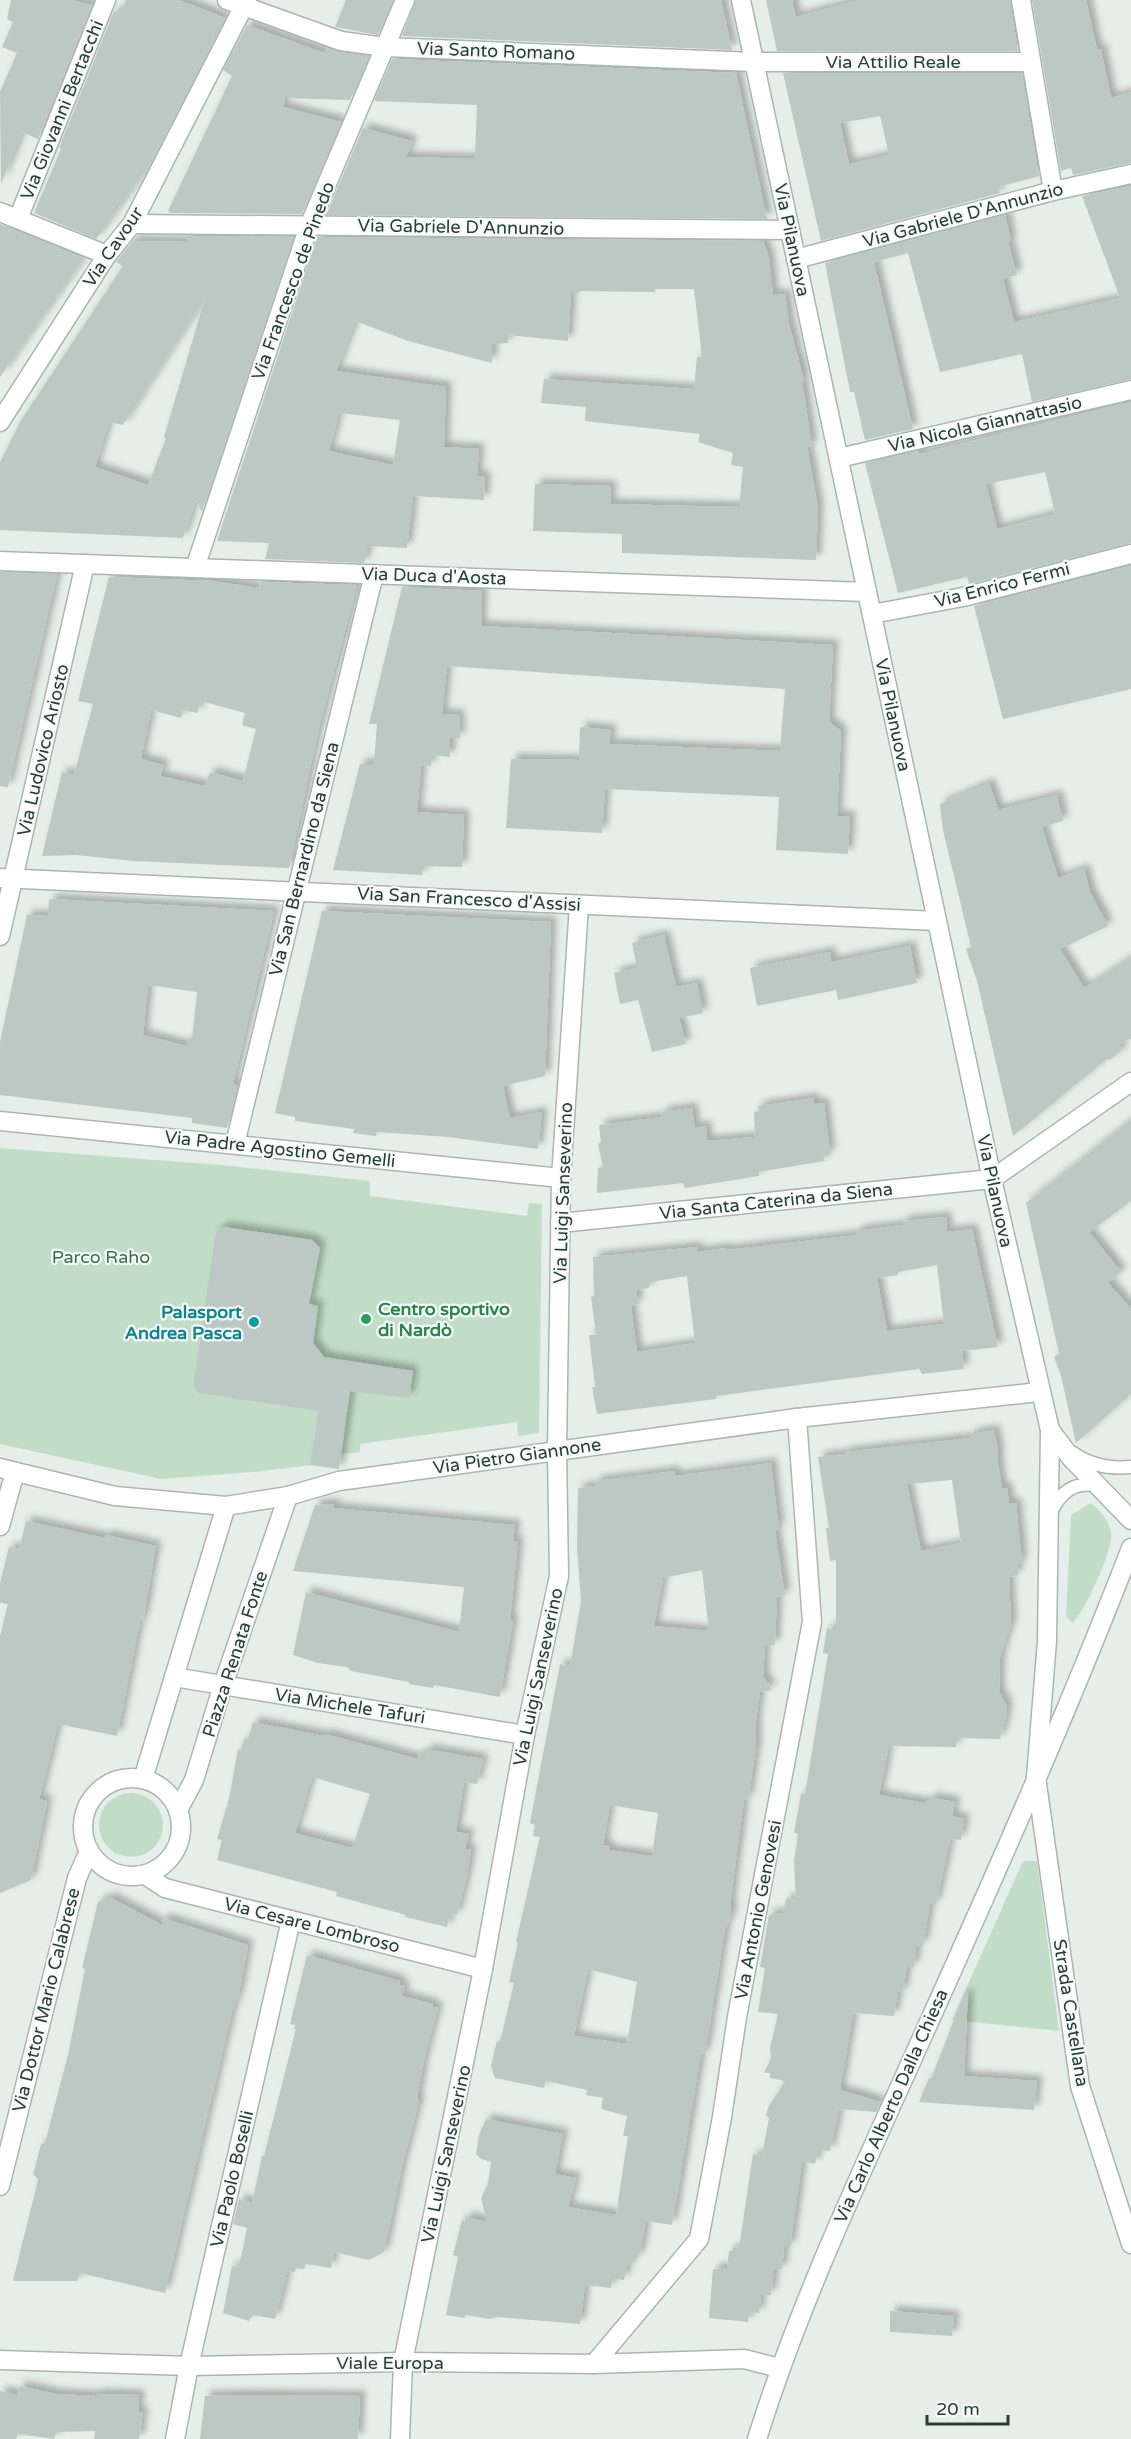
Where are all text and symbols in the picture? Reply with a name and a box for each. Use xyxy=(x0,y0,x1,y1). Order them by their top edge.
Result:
street label: Via Giovanni Bertacchi xyxy=(16,17,108,203)
street label: Via Santo Romano xyxy=(417,37,575,65)
street label: Via Attilio Reale xyxy=(825,51,961,73)
street label: Via Gabriele D'Annunzio xyxy=(860,178,1066,252)
street label: Via Francesco de Pinedo xyxy=(247,179,339,383)
street label: Via Pilanuova xyxy=(769,182,815,298)
street label: Via Cavour xyxy=(78,203,148,291)
street label: Via Gabriele D'Annunzio xyxy=(358,214,565,240)
street label: Via Nicola Giannattasio xyxy=(886,391,1084,457)
street label: Via Enrico Fermi xyxy=(932,558,1072,612)
street label: Via Duca d'Aosta xyxy=(361,562,507,590)
street label: Via Pilanuova xyxy=(870,657,916,773)
street label: Via Ludovico Ariosto xyxy=(12,662,74,838)
street label: Via San Bernardino da Siena xyxy=(264,739,344,979)
street label: Via San Francesco d'Assisi xyxy=(357,882,581,916)
street label: Via Luigi Sanseverino xyxy=(549,1102,577,1284)
street label: Via Padre Agostino Gemelli xyxy=(163,1126,397,1172)
street label: Via Pilanuova xyxy=(972,1133,1018,1249)
street label: Via Santa Caterina da Siena xyxy=(658,1178,894,1224)
park label: Parco Raho xyxy=(52,1246,150,1268)
place label: Centro sportivo di Nardò xyxy=(378,1298,510,1341)
place label: Palasport Andrea Pasca xyxy=(125,1301,242,1344)
marker: Centro sportivo di Nardò xyxy=(359,1312,373,1326)
marker: Palasport Andrea Pasca xyxy=(247,1315,261,1329)
street label: Via Pietro Giannone xyxy=(432,1433,602,1479)
street label: Piazza Renata Fonte xyxy=(198,1568,272,1740)
street label: Via Luigi Sanseverino xyxy=(508,1586,568,1768)
street label: Via Michele Tafuri xyxy=(273,1683,427,1729)
street label: Via Antonio Genovesi xyxy=(730,1818,786,2002)
street label: Via Dottor Mario Calabrese xyxy=(7,1886,85,2114)
street label: Via Cesare Lombroso xyxy=(222,1892,402,1958)
street label: Strada Castellana xyxy=(1048,1938,1094,2088)
street label: Via Carlo Alberto Dalla Chiesa xyxy=(829,1986,953,2226)
street label: Via Luigi Sanseverino xyxy=(416,2063,476,2245)
street label: Via Paolo Boselli xyxy=(206,2108,258,2250)
street label: Viale Europa xyxy=(336,2352,444,2374)
scale bar xyxy=(927,2388,1008,2426)
text: 20 m xyxy=(936,2398,980,2420)

